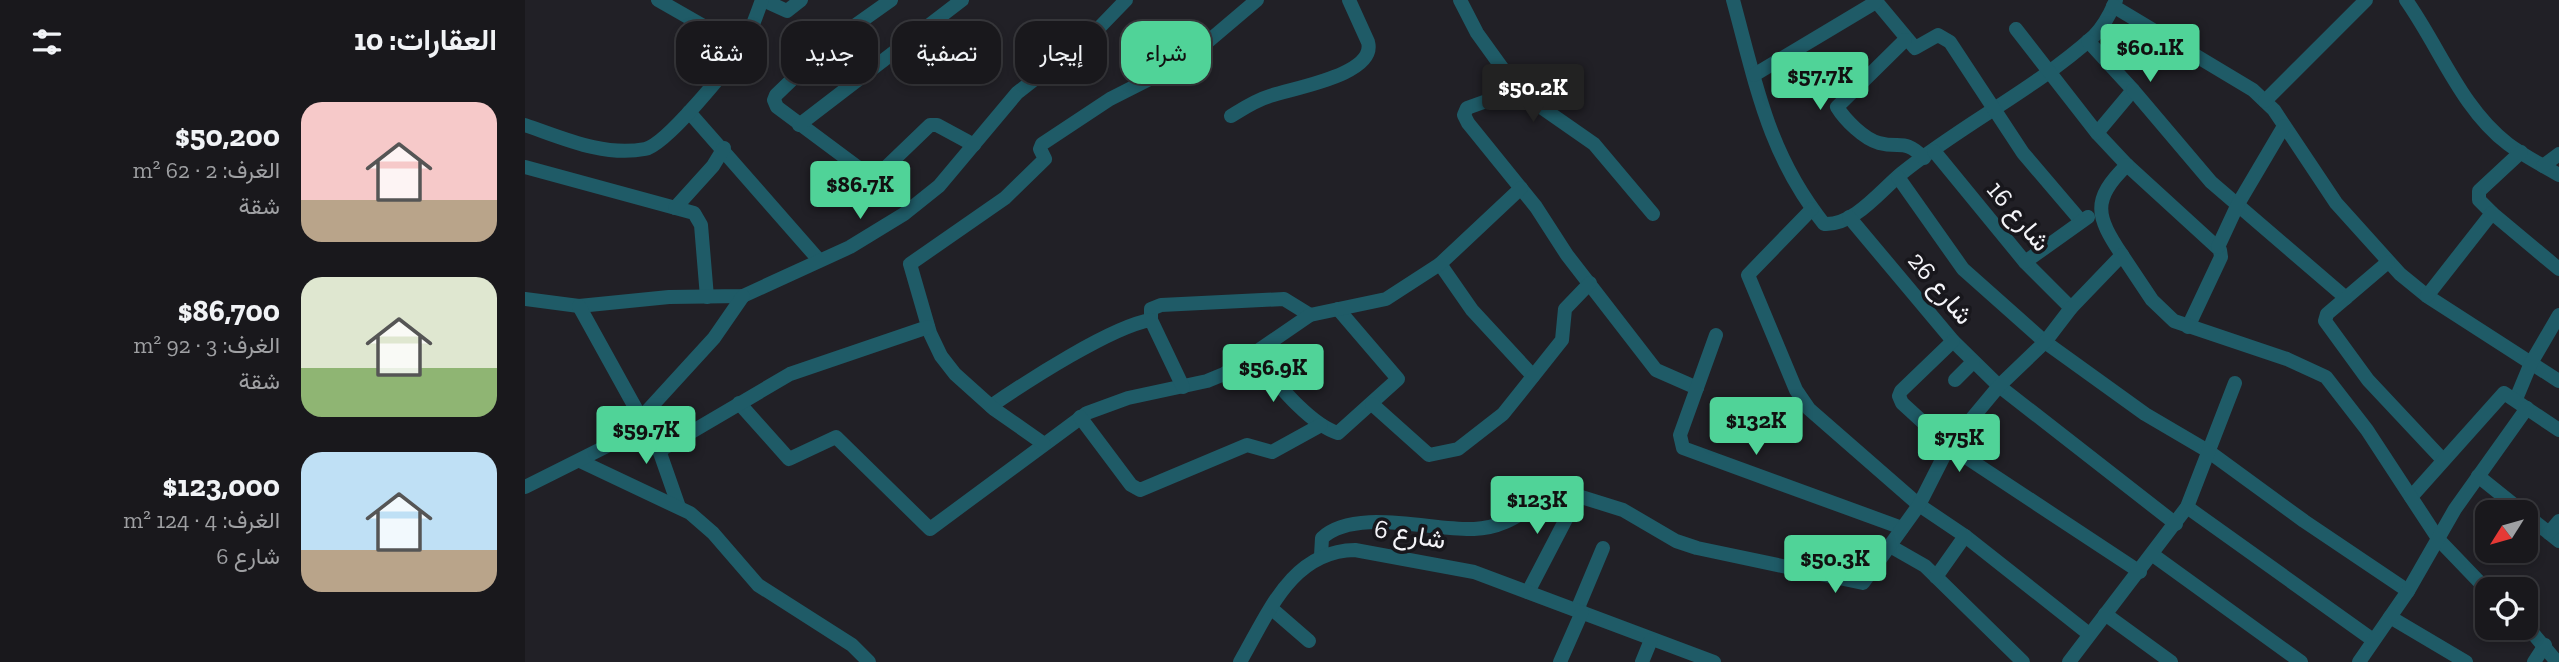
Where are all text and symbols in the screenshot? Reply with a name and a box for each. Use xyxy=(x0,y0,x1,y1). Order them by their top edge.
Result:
chip: شقة xyxy=(676,21,767,84)
chip: جديد xyxy=(781,21,878,84)
chip: تصفية xyxy=(892,21,1001,84)
chip: إيجار xyxy=(1015,21,1107,84)
chip: شراء xyxy=(1121,21,1211,84)
text: العقارات: 10 xyxy=(354,22,497,58)
icon: filters xyxy=(28,23,66,61)
pin: $60.1K xyxy=(2093,24,2207,84)
text: $60.1K xyxy=(2117,33,2183,61)
pin: $57.7K xyxy=(1763,52,1877,112)
text: $57.7K xyxy=(1787,61,1853,89)
pin: $50.2K xyxy=(1476,64,1590,124)
text: $50.2K xyxy=(1498,73,1568,101)
text: $50,200 xyxy=(175,118,280,154)
icon: home xyxy=(357,130,441,214)
text: الغرف: 2 · 62 m² xyxy=(133,156,280,184)
pin: $86.7K xyxy=(803,162,917,221)
text: $86.7K xyxy=(826,170,894,198)
street label: شارع 16 xyxy=(1979,174,2058,259)
text: شقة xyxy=(238,192,280,220)
street label: شارع 26 xyxy=(1900,245,1981,332)
text: $86,700 xyxy=(178,293,280,329)
icon: home xyxy=(357,305,441,389)
text: الغرف: 3 · 92 m² xyxy=(133,331,280,359)
pin: $56.9K xyxy=(1216,344,1330,404)
text: $56.9K xyxy=(1239,353,1307,381)
text: شقة xyxy=(238,367,280,395)
pin: $132K xyxy=(1707,398,1805,457)
pin: $59.7K xyxy=(589,406,703,466)
text: $132K xyxy=(1726,406,1786,434)
pin: $75K xyxy=(1918,414,2000,474)
text: $59.7K xyxy=(612,415,680,443)
text: $75K xyxy=(1934,423,1984,451)
text: $123,000 xyxy=(163,468,280,504)
pin: $123K xyxy=(1488,476,1586,536)
icon: home xyxy=(357,480,441,564)
text: $123K xyxy=(1507,485,1567,513)
north arrow xyxy=(2475,500,2537,564)
map controls xyxy=(2475,500,2538,640)
text: الغرف: 4 · 124 m² xyxy=(123,506,280,534)
street label: شارع 6 xyxy=(1371,512,1448,558)
pin: $50.3K xyxy=(1778,536,1892,595)
text: شارع 6 xyxy=(216,542,280,570)
text: $50.3K xyxy=(1800,544,1870,572)
button: locate xyxy=(2475,577,2538,640)

